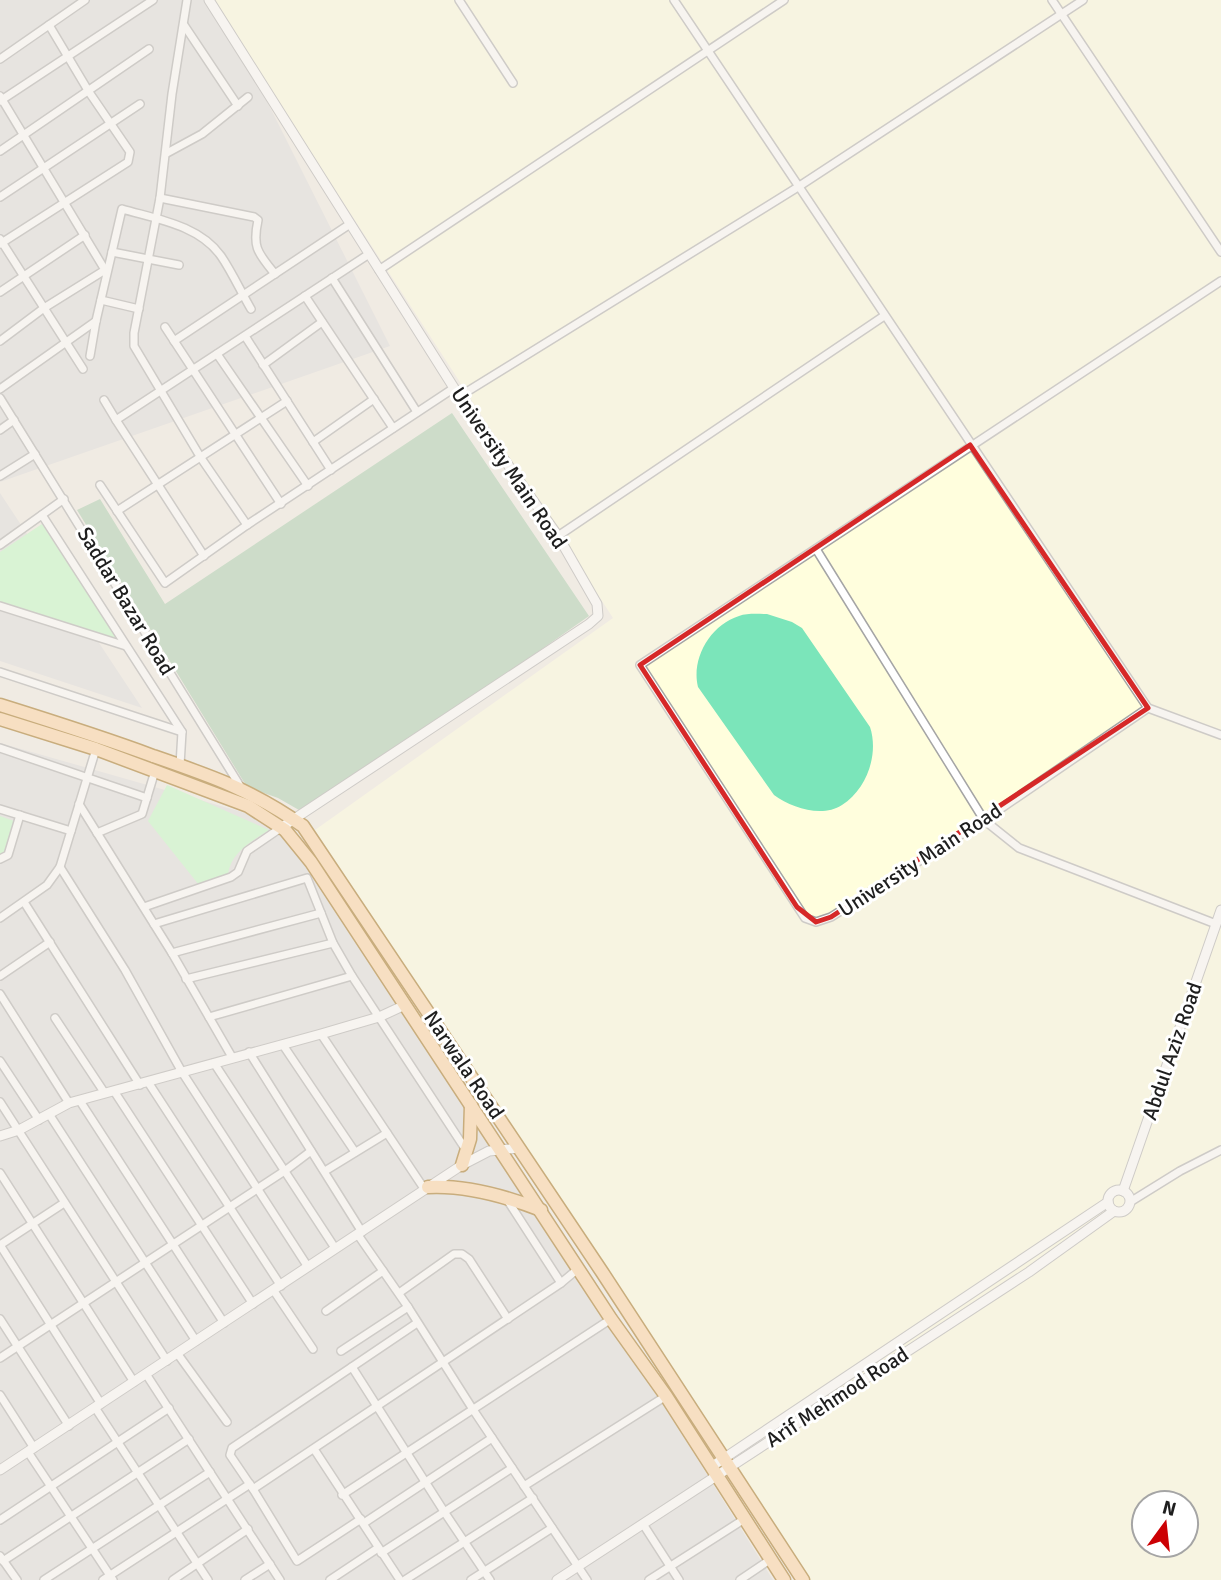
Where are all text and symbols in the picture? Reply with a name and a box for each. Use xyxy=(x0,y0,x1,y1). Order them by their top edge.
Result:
street label: University Main Road xyxy=(445,382,573,554)
street label: Saddar Bazar Road xyxy=(72,522,180,680)
street label: University Main Road xyxy=(833,797,1007,923)
street label: Abdul Aziz Road xyxy=(1136,979,1208,1123)
street label: Narwala Road xyxy=(418,1006,510,1124)
street label: Arif Mehmod Road xyxy=(761,1341,913,1453)
north arrow xyxy=(1130,1489,1200,1559)
text: N xyxy=(1160,1495,1179,1522)

